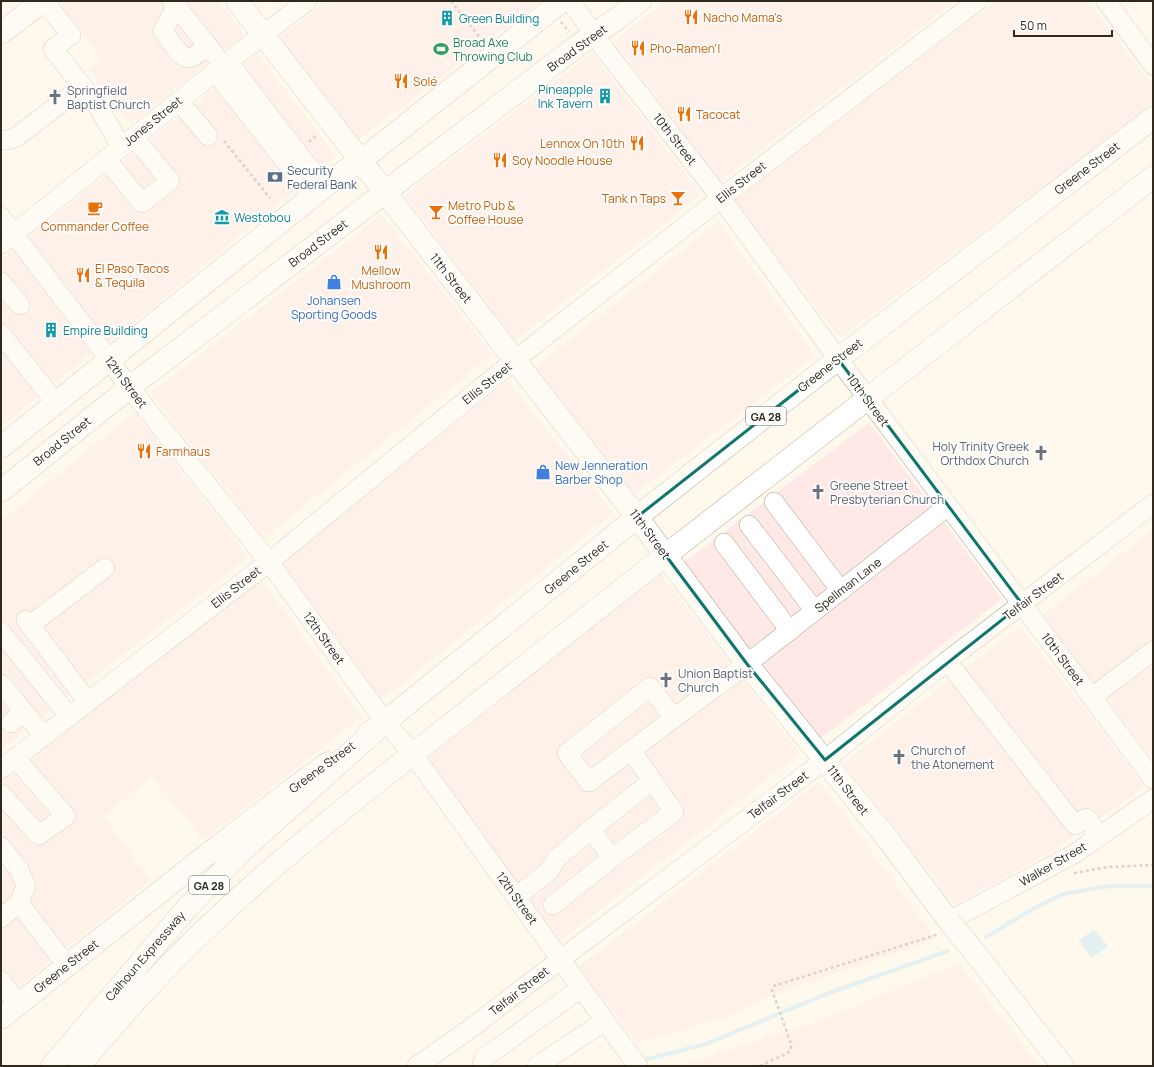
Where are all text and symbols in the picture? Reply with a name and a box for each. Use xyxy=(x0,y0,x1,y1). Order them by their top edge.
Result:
restaurant icon: Nacho Mama's xyxy=(682,8,700,26)
building icon: Green Building xyxy=(438,9,456,27)
place label: Nacho Mama's xyxy=(703,9,782,26)
place label: Green Building xyxy=(459,10,539,27)
scale bar xyxy=(1014,12,1112,38)
text: 50 m xyxy=(1020,17,1047,34)
street label: Broad Street xyxy=(544,20,610,75)
place label: Broad Axe Throwing Club xyxy=(453,34,533,65)
restaurant icon: Pho-Ramen’l xyxy=(629,39,647,57)
sports icon: Broad Axe Throwing Club xyxy=(432,40,450,58)
place label: Pho-Ramen’l xyxy=(650,40,720,57)
restaurant icon: Solé xyxy=(392,72,410,90)
place label: Solé xyxy=(413,73,437,90)
place label: Pineapple Ink Tavern xyxy=(538,81,593,112)
place label: Springfield Baptist Church xyxy=(67,82,150,113)
building icon: Pineapple Ink Tavern xyxy=(596,87,614,105)
church icon: Springfield Baptist Church xyxy=(46,88,64,106)
street label: Jones Street xyxy=(120,92,186,150)
restaurant icon: Tacocat xyxy=(675,105,693,123)
place label: Tacocat xyxy=(696,106,741,123)
street label: 10th Street xyxy=(649,109,701,169)
restaurant icon: Lennox On 10th xyxy=(628,134,646,152)
place label: Lennox On 10th xyxy=(540,135,625,152)
street label: Greene Street xyxy=(1051,138,1124,198)
restaurant icon: Soy Noodle House xyxy=(491,151,509,169)
place label: Soy Noodle House xyxy=(512,152,612,169)
street label: Ellis Street xyxy=(712,157,770,207)
place label: Security Federal Bank xyxy=(287,162,358,193)
bank icon: Security Federal Bank xyxy=(266,168,284,186)
bar icon: Tank n Taps xyxy=(669,189,687,207)
place label: Tank n Taps xyxy=(602,190,666,207)
place label: Metro Pub & Coffee House xyxy=(448,197,524,228)
cafe icon: Commander Coffee xyxy=(86,199,104,217)
bar icon: Metro Pub & Coffee House xyxy=(427,203,445,221)
museum icon: Westobou xyxy=(213,208,231,226)
place label: Westobou xyxy=(234,209,291,226)
street label: Broad Street xyxy=(285,215,351,271)
place label: Commander Coffee xyxy=(41,218,149,235)
restaurant icon: Mellow Mushroom xyxy=(372,243,390,261)
street label: 11th Street xyxy=(426,250,476,307)
place label: El Paso Tacos & Tequila xyxy=(95,260,169,291)
place label: Mellow Mushroom xyxy=(351,262,411,293)
restaurant icon: El Paso Tacos & Tequila xyxy=(74,266,92,284)
shop icon: Johansen Sporting Goods xyxy=(325,273,343,291)
place label: Johansen Sporting Goods xyxy=(291,292,377,323)
building icon: Empire Building xyxy=(42,321,60,339)
place label: Empire Building xyxy=(63,322,148,339)
street label: Greene Street xyxy=(794,334,866,396)
street label: 12th Street xyxy=(101,352,151,412)
street label: Ellis Street xyxy=(459,358,515,408)
street label: 10th Street xyxy=(843,370,893,430)
road number: GA 28 xyxy=(746,407,786,425)
street label: Broad Street xyxy=(29,412,95,470)
place label: Holy Trinity Greek Orthdox Church xyxy=(933,438,1030,469)
restaurant icon: Farmhaus xyxy=(135,442,153,460)
place label: Farmhaus xyxy=(156,443,210,460)
church icon: Holy Trinity Greek Orthdox Church xyxy=(1032,444,1050,462)
place label: New Jenneration Barber Shop xyxy=(555,457,648,488)
shop icon: New Jenneration Barber Shop xyxy=(534,463,552,481)
place label: Greene Street Presbyterian Church xyxy=(830,477,944,508)
church icon: Greene Street Presbyterian Church xyxy=(809,483,827,501)
street label: 11th Street xyxy=(625,505,675,563)
street label: Greene Street xyxy=(540,536,612,598)
street label: Spellman Lane xyxy=(811,554,885,616)
street label: Ellis Street xyxy=(207,562,265,612)
street label: Telfair Street xyxy=(999,568,1067,624)
street label: 12th Street xyxy=(299,608,349,668)
street label: 10th Street xyxy=(1038,629,1088,689)
place label: Union Baptist Church xyxy=(678,665,753,696)
church icon: Union Baptist Church xyxy=(657,671,675,689)
street label: Greene Street xyxy=(285,737,359,797)
place label: Church of the Atonement xyxy=(911,742,994,773)
church icon: Church of the Atonement xyxy=(890,748,908,766)
street label: 11th Street xyxy=(823,762,873,819)
street label: Telfair Street xyxy=(744,767,812,823)
street label: Walker Street xyxy=(1016,838,1090,890)
street label: 12th Street xyxy=(492,868,542,928)
road number: GA 28 xyxy=(189,876,229,894)
street label: Calhoun Expressway xyxy=(101,907,189,1005)
street label: Greene Street xyxy=(30,935,102,997)
street label: Telfair Street xyxy=(486,962,553,1020)

